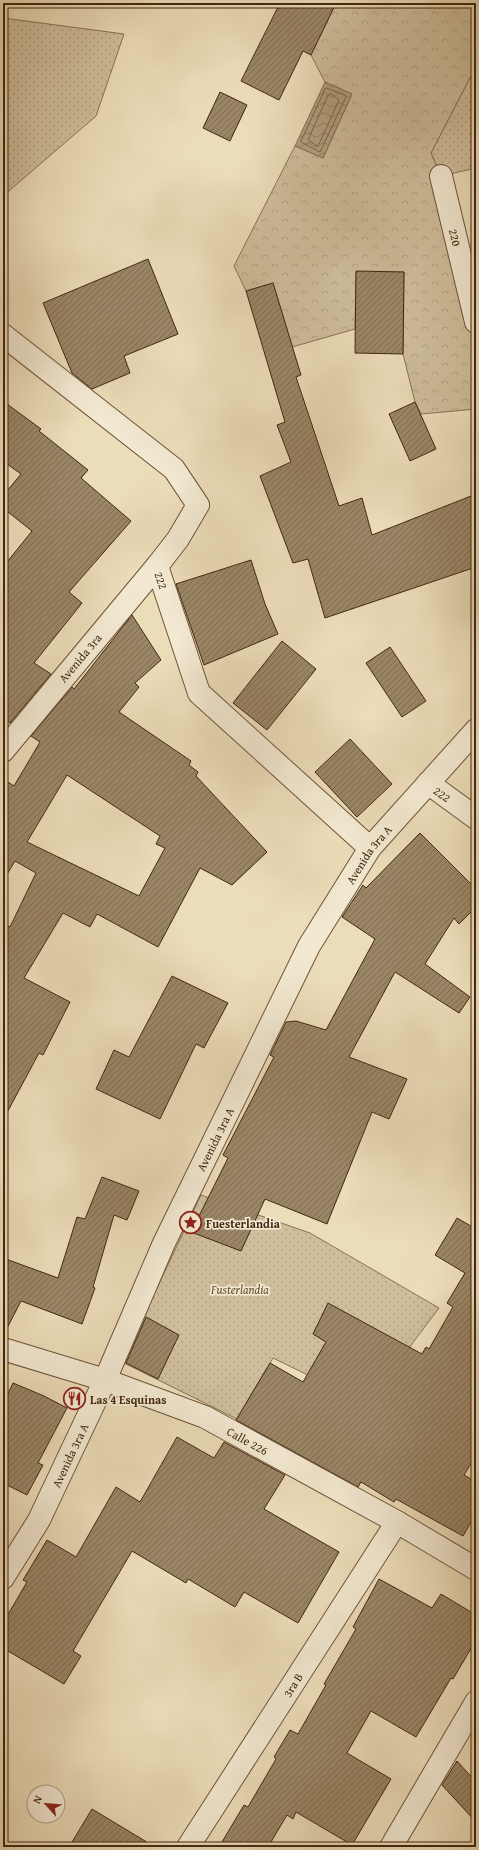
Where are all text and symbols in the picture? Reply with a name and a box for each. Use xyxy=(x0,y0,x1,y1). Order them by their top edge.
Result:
street label: 220 xyxy=(445,227,466,248)
street label: 222 xyxy=(151,569,173,591)
street label: Avenida 3ra xyxy=(54,630,106,686)
street label: 222 xyxy=(431,782,455,806)
street label: Avenida 3ra A xyxy=(341,821,396,887)
street label: Avenida 3ra A xyxy=(192,1104,238,1174)
place icon: Fuesterlandia xyxy=(178,1210,204,1236)
place label: Fuesterlandia xyxy=(206,1215,281,1232)
park label: Fusterlandia xyxy=(210,1281,269,1298)
restaurant icon: Las 4 Esquinas xyxy=(61,1386,87,1412)
place label: Las 4 Esquinas xyxy=(90,1391,166,1408)
street label: Avenida 3ra A xyxy=(47,1420,92,1490)
street label: Calle 226 xyxy=(224,1422,272,1459)
street label: 3ra B xyxy=(278,1669,307,1700)
north arrow xyxy=(26,1784,66,1824)
text: N xyxy=(28,1792,46,1806)

